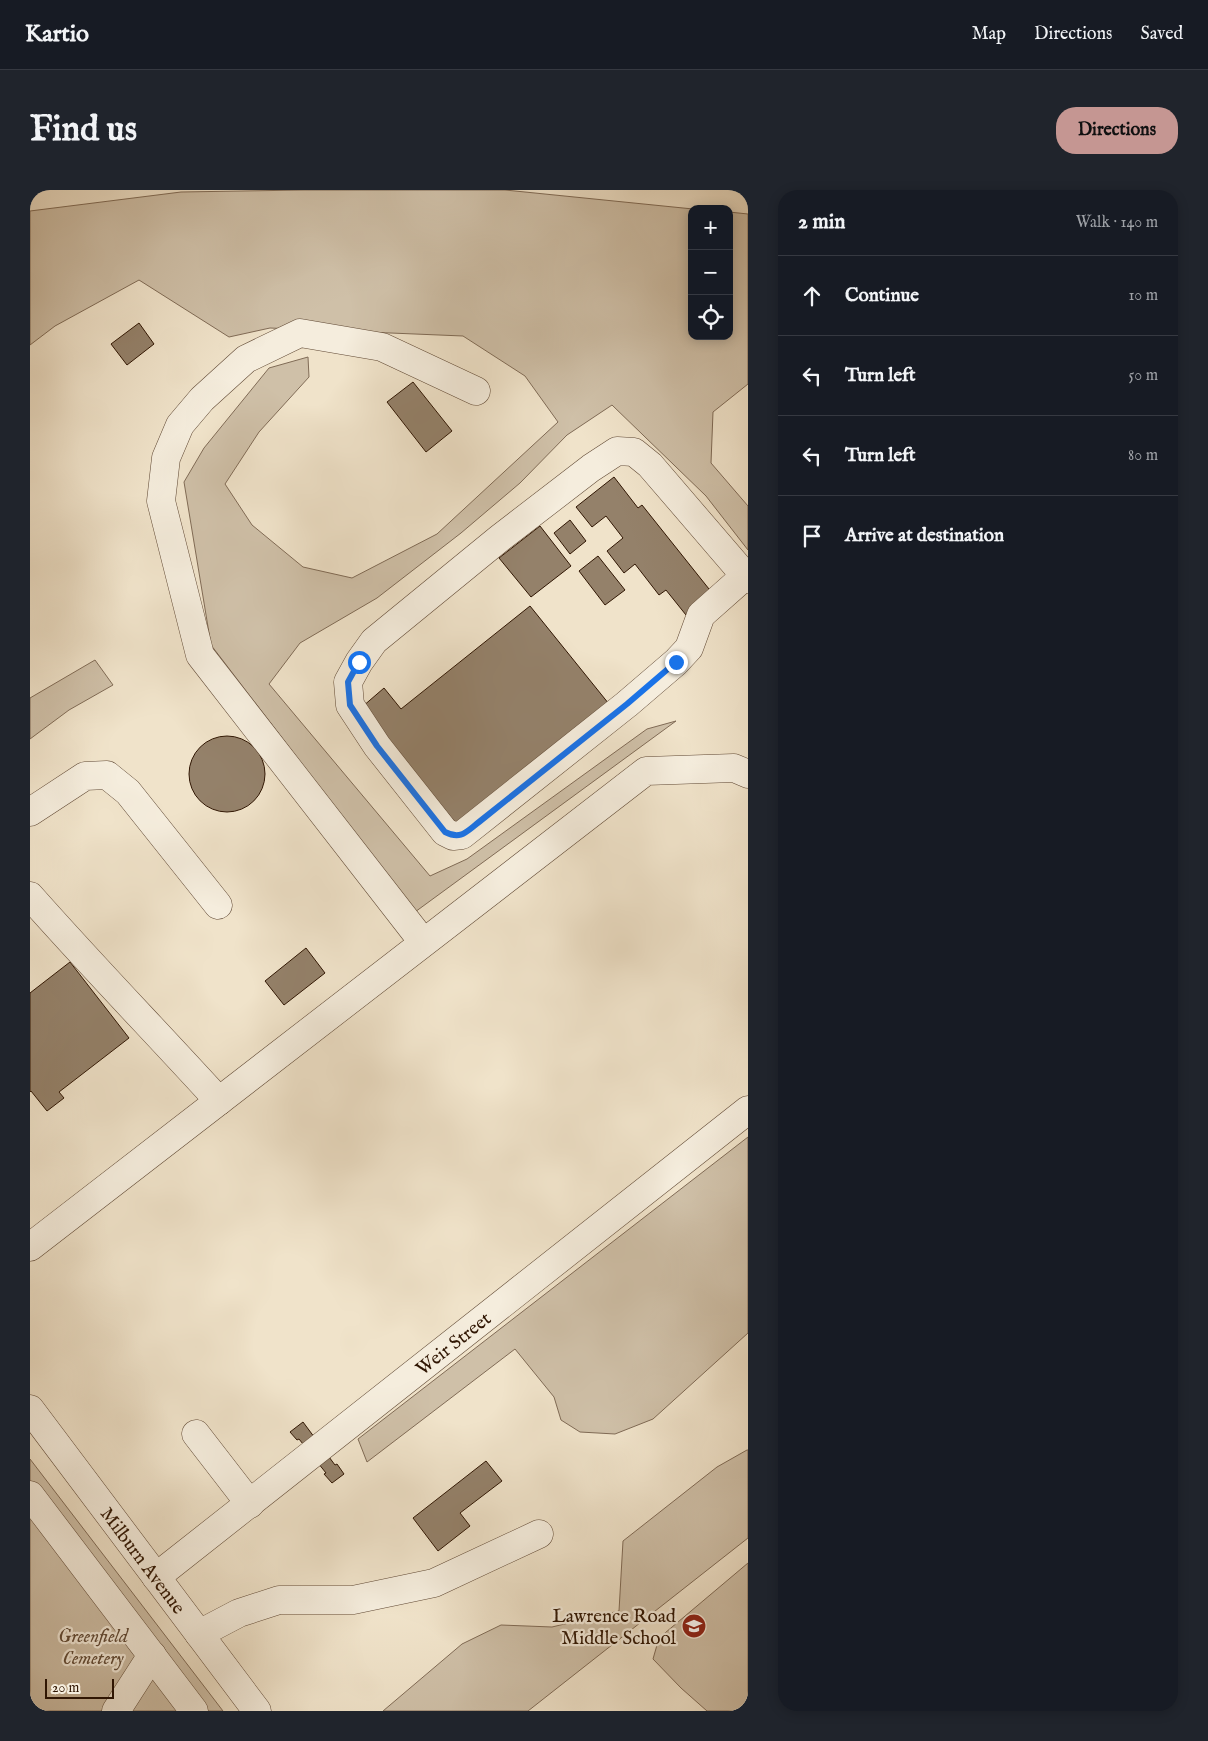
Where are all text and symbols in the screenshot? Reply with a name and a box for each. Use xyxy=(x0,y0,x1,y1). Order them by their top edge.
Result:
text: Kartio xyxy=(25,19,89,50)
text: Map xyxy=(972,23,1006,46)
text: Directions xyxy=(1034,23,1112,46)
text: Saved xyxy=(1140,23,1183,46)
button: Directions xyxy=(1056,107,1178,154)
text: Find us xyxy=(30,108,137,153)
map controls xyxy=(688,205,733,340)
button: + xyxy=(688,205,733,250)
text: 2 min xyxy=(798,209,845,236)
text: Walk · 140 m xyxy=(1076,213,1158,233)
button: − xyxy=(688,250,733,295)
icon: ahead xyxy=(798,282,826,310)
text: Continue xyxy=(845,284,919,308)
text: 10 m xyxy=(1128,286,1158,306)
button: locate xyxy=(688,295,733,340)
icon: left xyxy=(798,362,826,390)
text: Turn left xyxy=(845,364,916,388)
text: 50 m xyxy=(1129,366,1158,386)
icon: left xyxy=(798,442,826,470)
text: Turn left xyxy=(845,444,916,468)
text: 80 m xyxy=(1128,446,1158,466)
icon: arrive xyxy=(798,522,826,550)
text: Arrive at destination xyxy=(845,524,1004,548)
route start xyxy=(348,651,371,674)
route end xyxy=(665,651,688,674)
street label: Weir Street xyxy=(411,1307,497,1382)
street label: Milburn Avenue xyxy=(94,1503,190,1620)
place label: Lawrence Road Middle School xyxy=(552,1605,677,1651)
school or university icon: Lawrence Road Middle School xyxy=(681,1613,707,1639)
park label: Greenfield Cemetery xyxy=(58,1625,129,1671)
scale bar xyxy=(45,1676,114,1699)
text: 20 m xyxy=(52,1679,79,1697)

